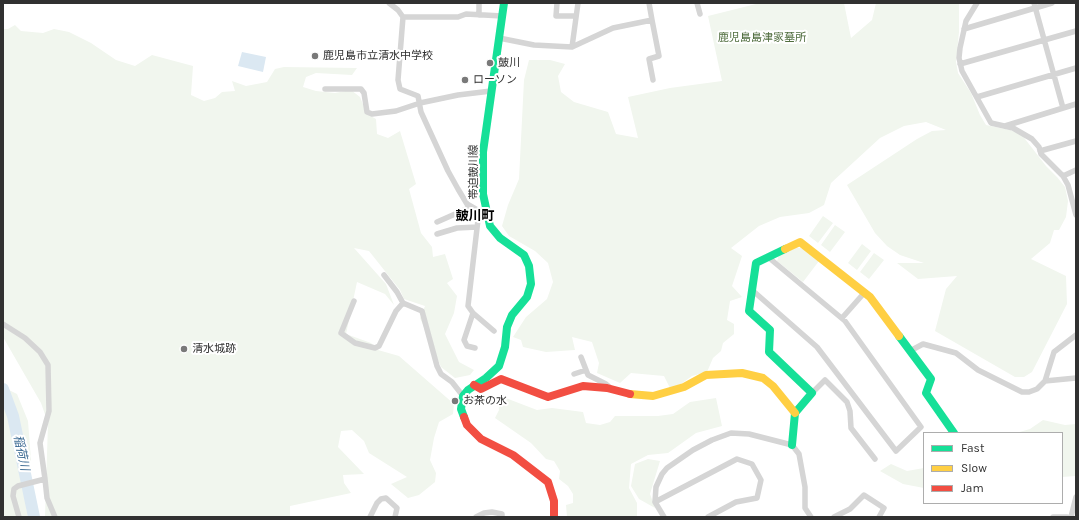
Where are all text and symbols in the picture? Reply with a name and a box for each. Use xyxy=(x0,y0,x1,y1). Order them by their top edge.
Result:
park label: 鹿児島島津家墓所 xyxy=(718,31,806,45)
place label: 鹿児島市立清水中学校 xyxy=(323,49,433,63)
marker: 鹿児島市立清水中学校 xyxy=(310,51,320,61)
place label: 皷川 xyxy=(498,56,520,70)
marker: 皷川 xyxy=(485,58,495,68)
place label: ローソン xyxy=(473,73,517,87)
marker: ローソン xyxy=(460,75,470,85)
street label: 帯迫皷川線 xyxy=(467,145,481,199)
district label: 皷川町 xyxy=(456,208,494,224)
place label: 清水城跡 xyxy=(192,342,236,356)
marker: 清水城跡 xyxy=(179,344,189,354)
place label: お茶の水 xyxy=(463,394,507,408)
marker: お茶の水 xyxy=(450,396,460,406)
legend xyxy=(923,432,1063,504)
water label: 稲荷川 xyxy=(10,434,32,472)
text: Fast xyxy=(961,441,984,455)
text: Slow xyxy=(961,461,987,475)
text: Jam xyxy=(961,481,984,495)

